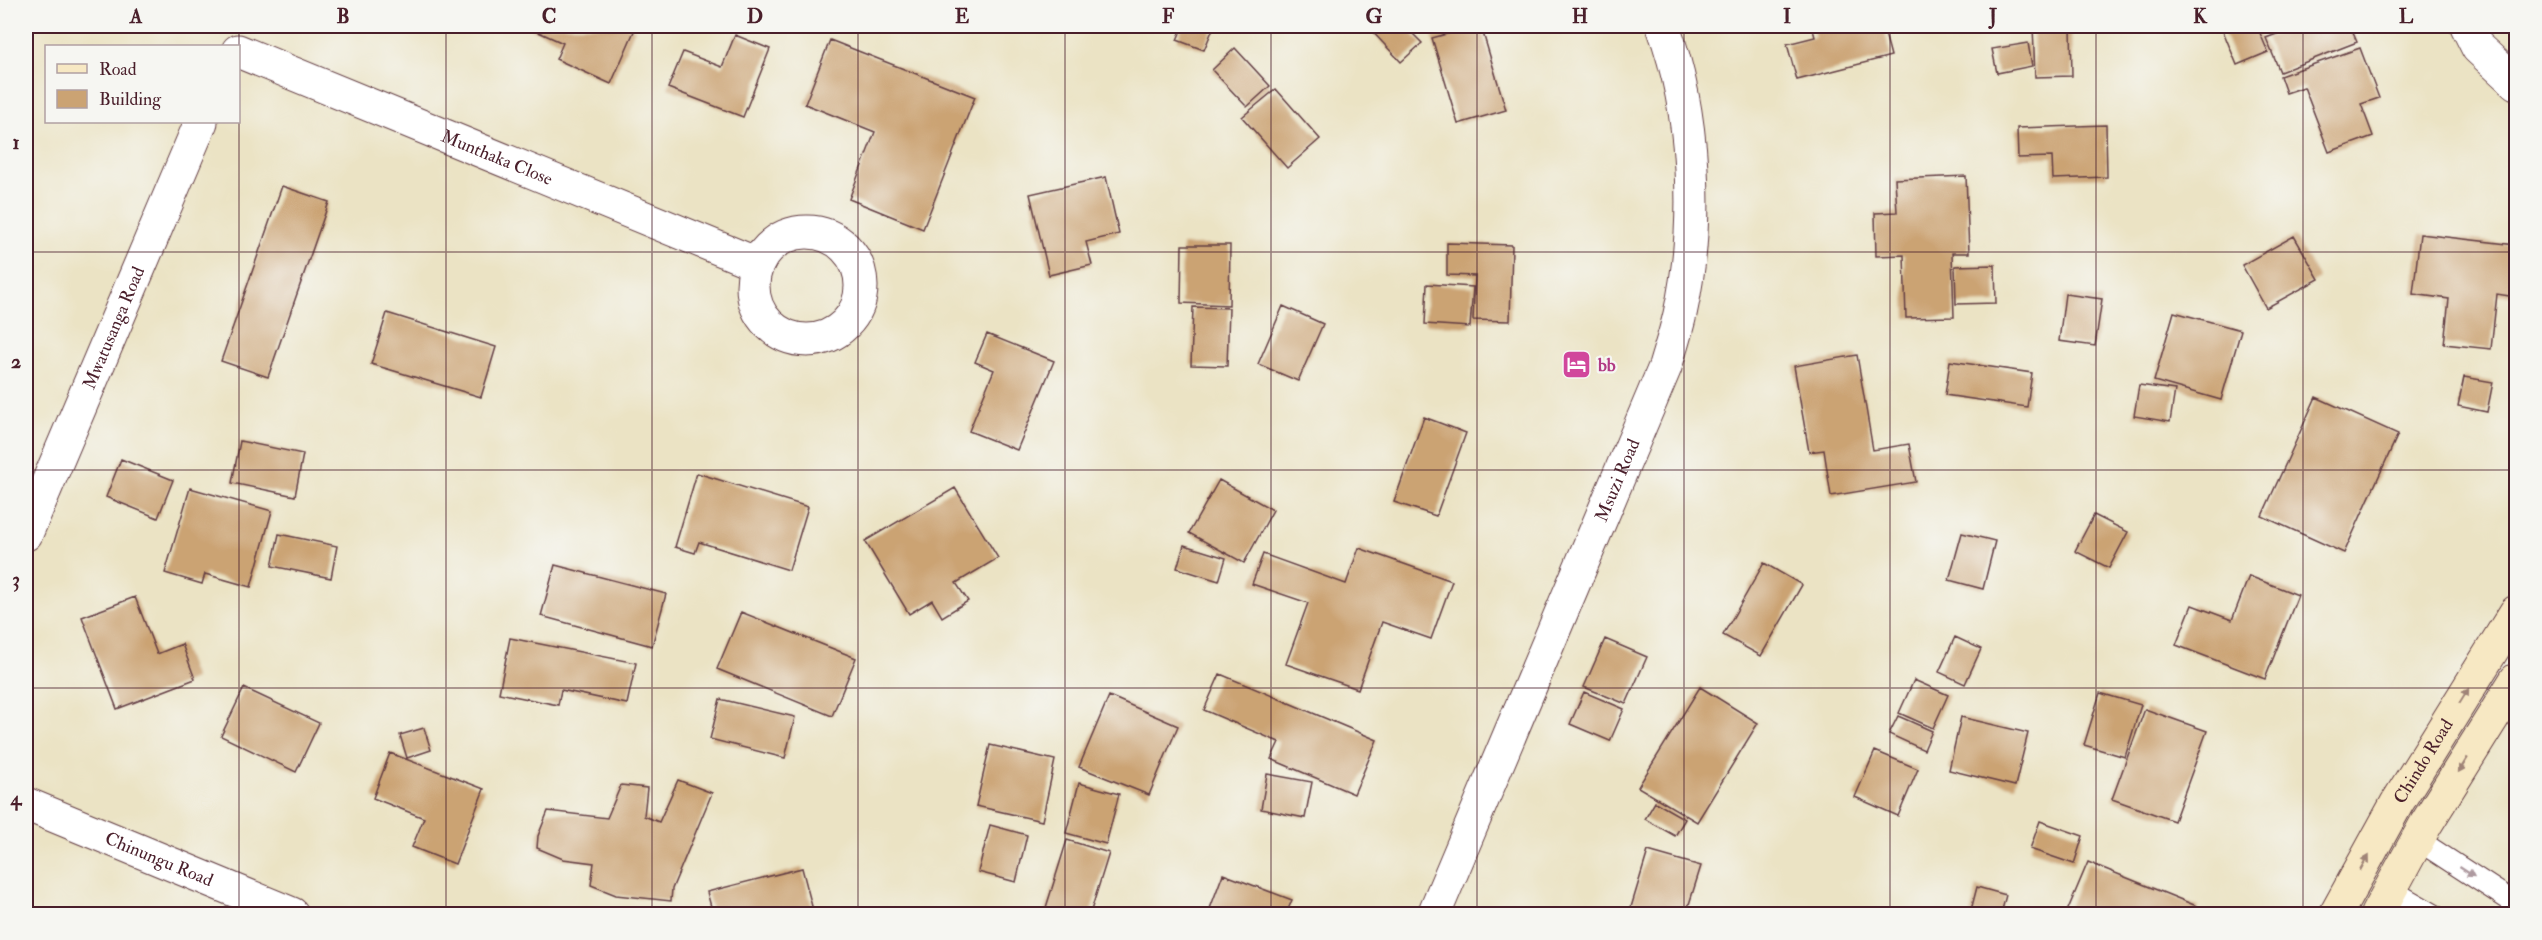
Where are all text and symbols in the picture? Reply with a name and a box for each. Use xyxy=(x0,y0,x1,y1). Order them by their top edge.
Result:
text: A xyxy=(129,4,143,29)
text: B xyxy=(336,4,350,29)
text: C xyxy=(542,4,556,29)
text: D xyxy=(747,4,763,29)
text: E xyxy=(955,4,970,29)
text: F xyxy=(1162,4,1175,29)
text: G xyxy=(1366,4,1383,29)
text: H xyxy=(1572,4,1588,29)
text: I xyxy=(1783,4,1791,29)
text: J xyxy=(1988,4,1997,29)
text: K xyxy=(2193,4,2208,29)
text: L xyxy=(2399,4,2414,29)
legend xyxy=(45,45,240,123)
text: Road xyxy=(99,58,137,81)
text: Building xyxy=(99,88,162,111)
street label: Munthaka Close xyxy=(438,125,556,191)
text: 1 xyxy=(12,130,20,155)
street label: Mwatusanga Road xyxy=(78,263,150,393)
text: 2 xyxy=(11,349,21,374)
hotel icon: bb xyxy=(1561,349,1593,381)
place label: bb xyxy=(1597,354,1616,377)
street label: Msuzi Road xyxy=(1590,435,1645,525)
text: 3 xyxy=(12,567,20,592)
one-way arrow xyxy=(2459,688,2470,704)
street label: Chindo Road xyxy=(2388,715,2459,808)
one-way arrow xyxy=(2458,757,2469,773)
text: 4 xyxy=(10,786,23,811)
street label: Chinungu Road xyxy=(101,827,217,892)
one-way arrow xyxy=(2359,854,2369,871)
one-way arrow xyxy=(2459,866,2475,877)

